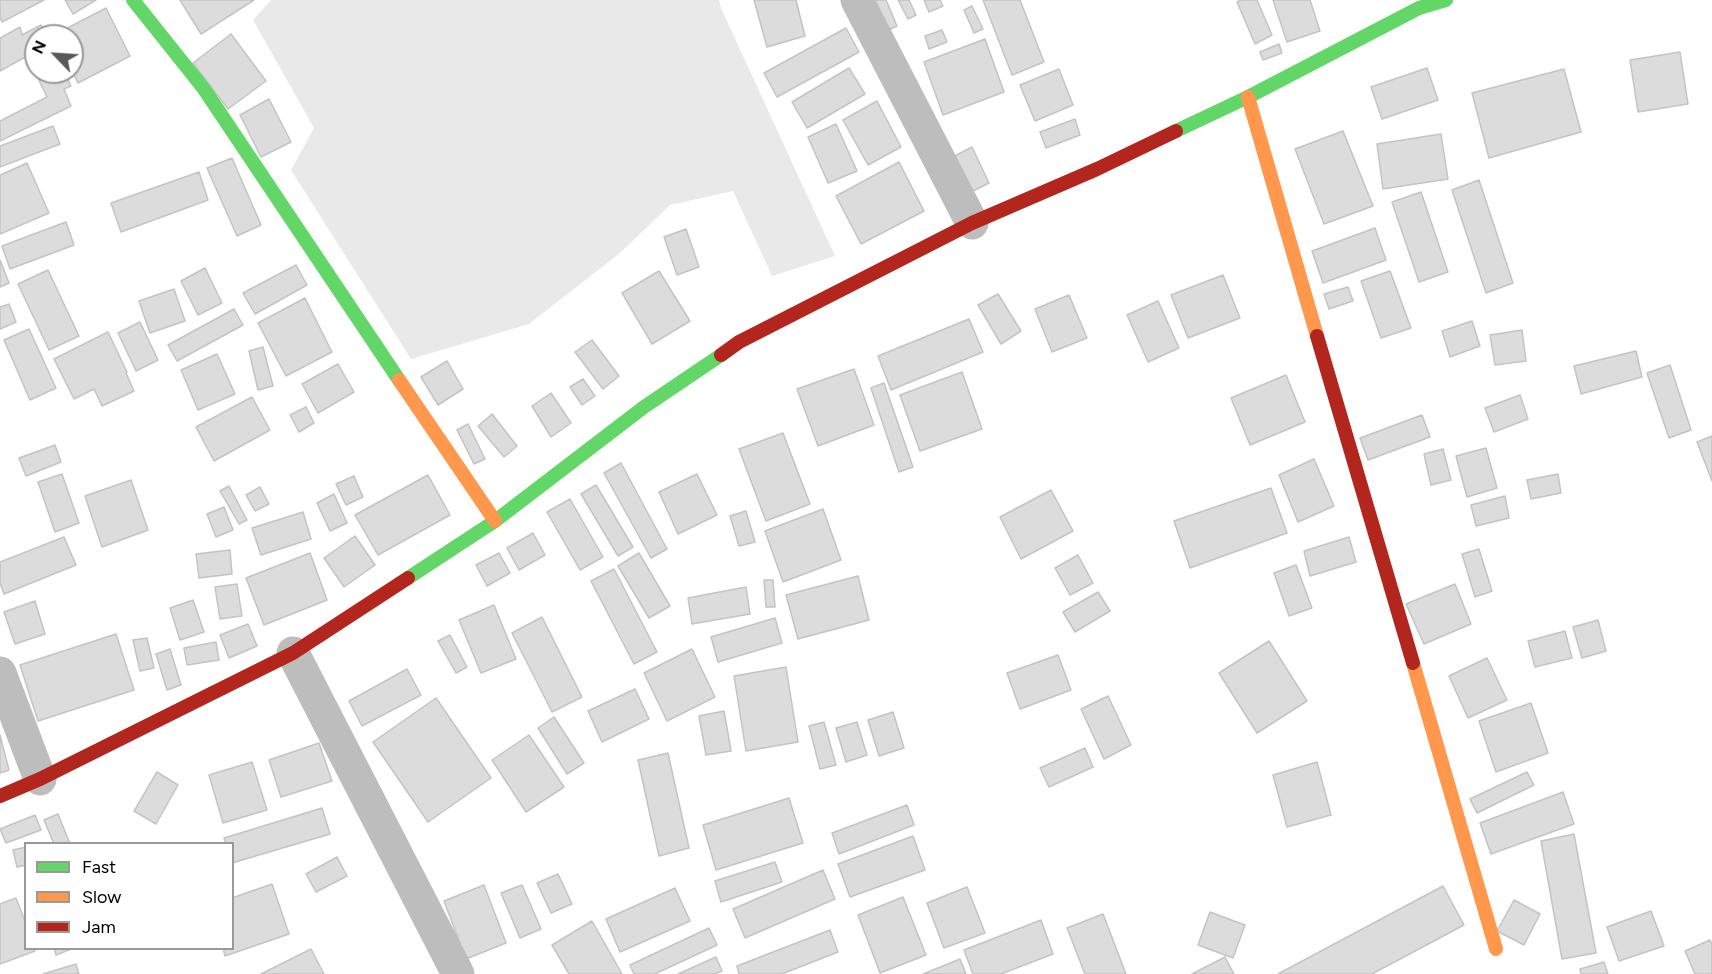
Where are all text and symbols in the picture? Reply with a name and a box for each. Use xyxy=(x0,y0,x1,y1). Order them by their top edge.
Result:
north arrow xyxy=(24,24,84,84)
text: N xyxy=(28,37,50,57)
legend xyxy=(24,842,234,950)
text: Fast xyxy=(82,856,116,878)
text: Slow xyxy=(82,886,121,908)
text: Jam xyxy=(82,916,116,938)

